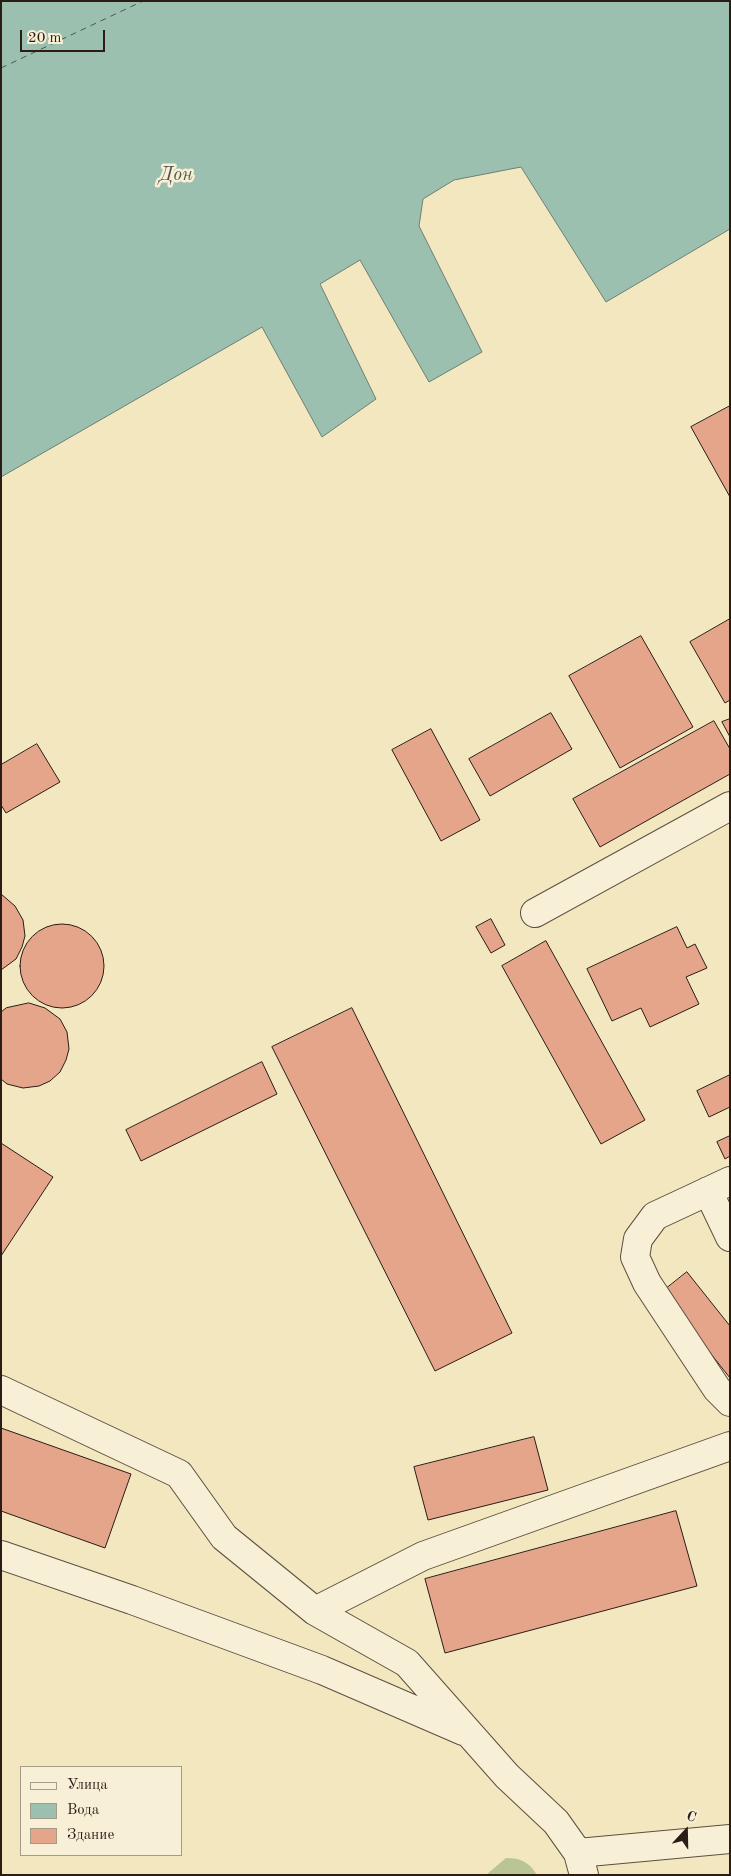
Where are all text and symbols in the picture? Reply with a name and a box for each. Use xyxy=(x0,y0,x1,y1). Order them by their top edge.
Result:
scale bar xyxy=(22,20,108,52)
text: 20 m xyxy=(28,31,62,46)
water label: Дон xyxy=(159,164,193,186)
legend xyxy=(20,1766,182,1856)
text: Улица xyxy=(67,1778,108,1793)
text: Вода xyxy=(67,1803,99,1818)
north arrow xyxy=(661,1806,711,1856)
text: С xyxy=(685,1809,698,1825)
text: Здание xyxy=(67,1828,114,1843)

